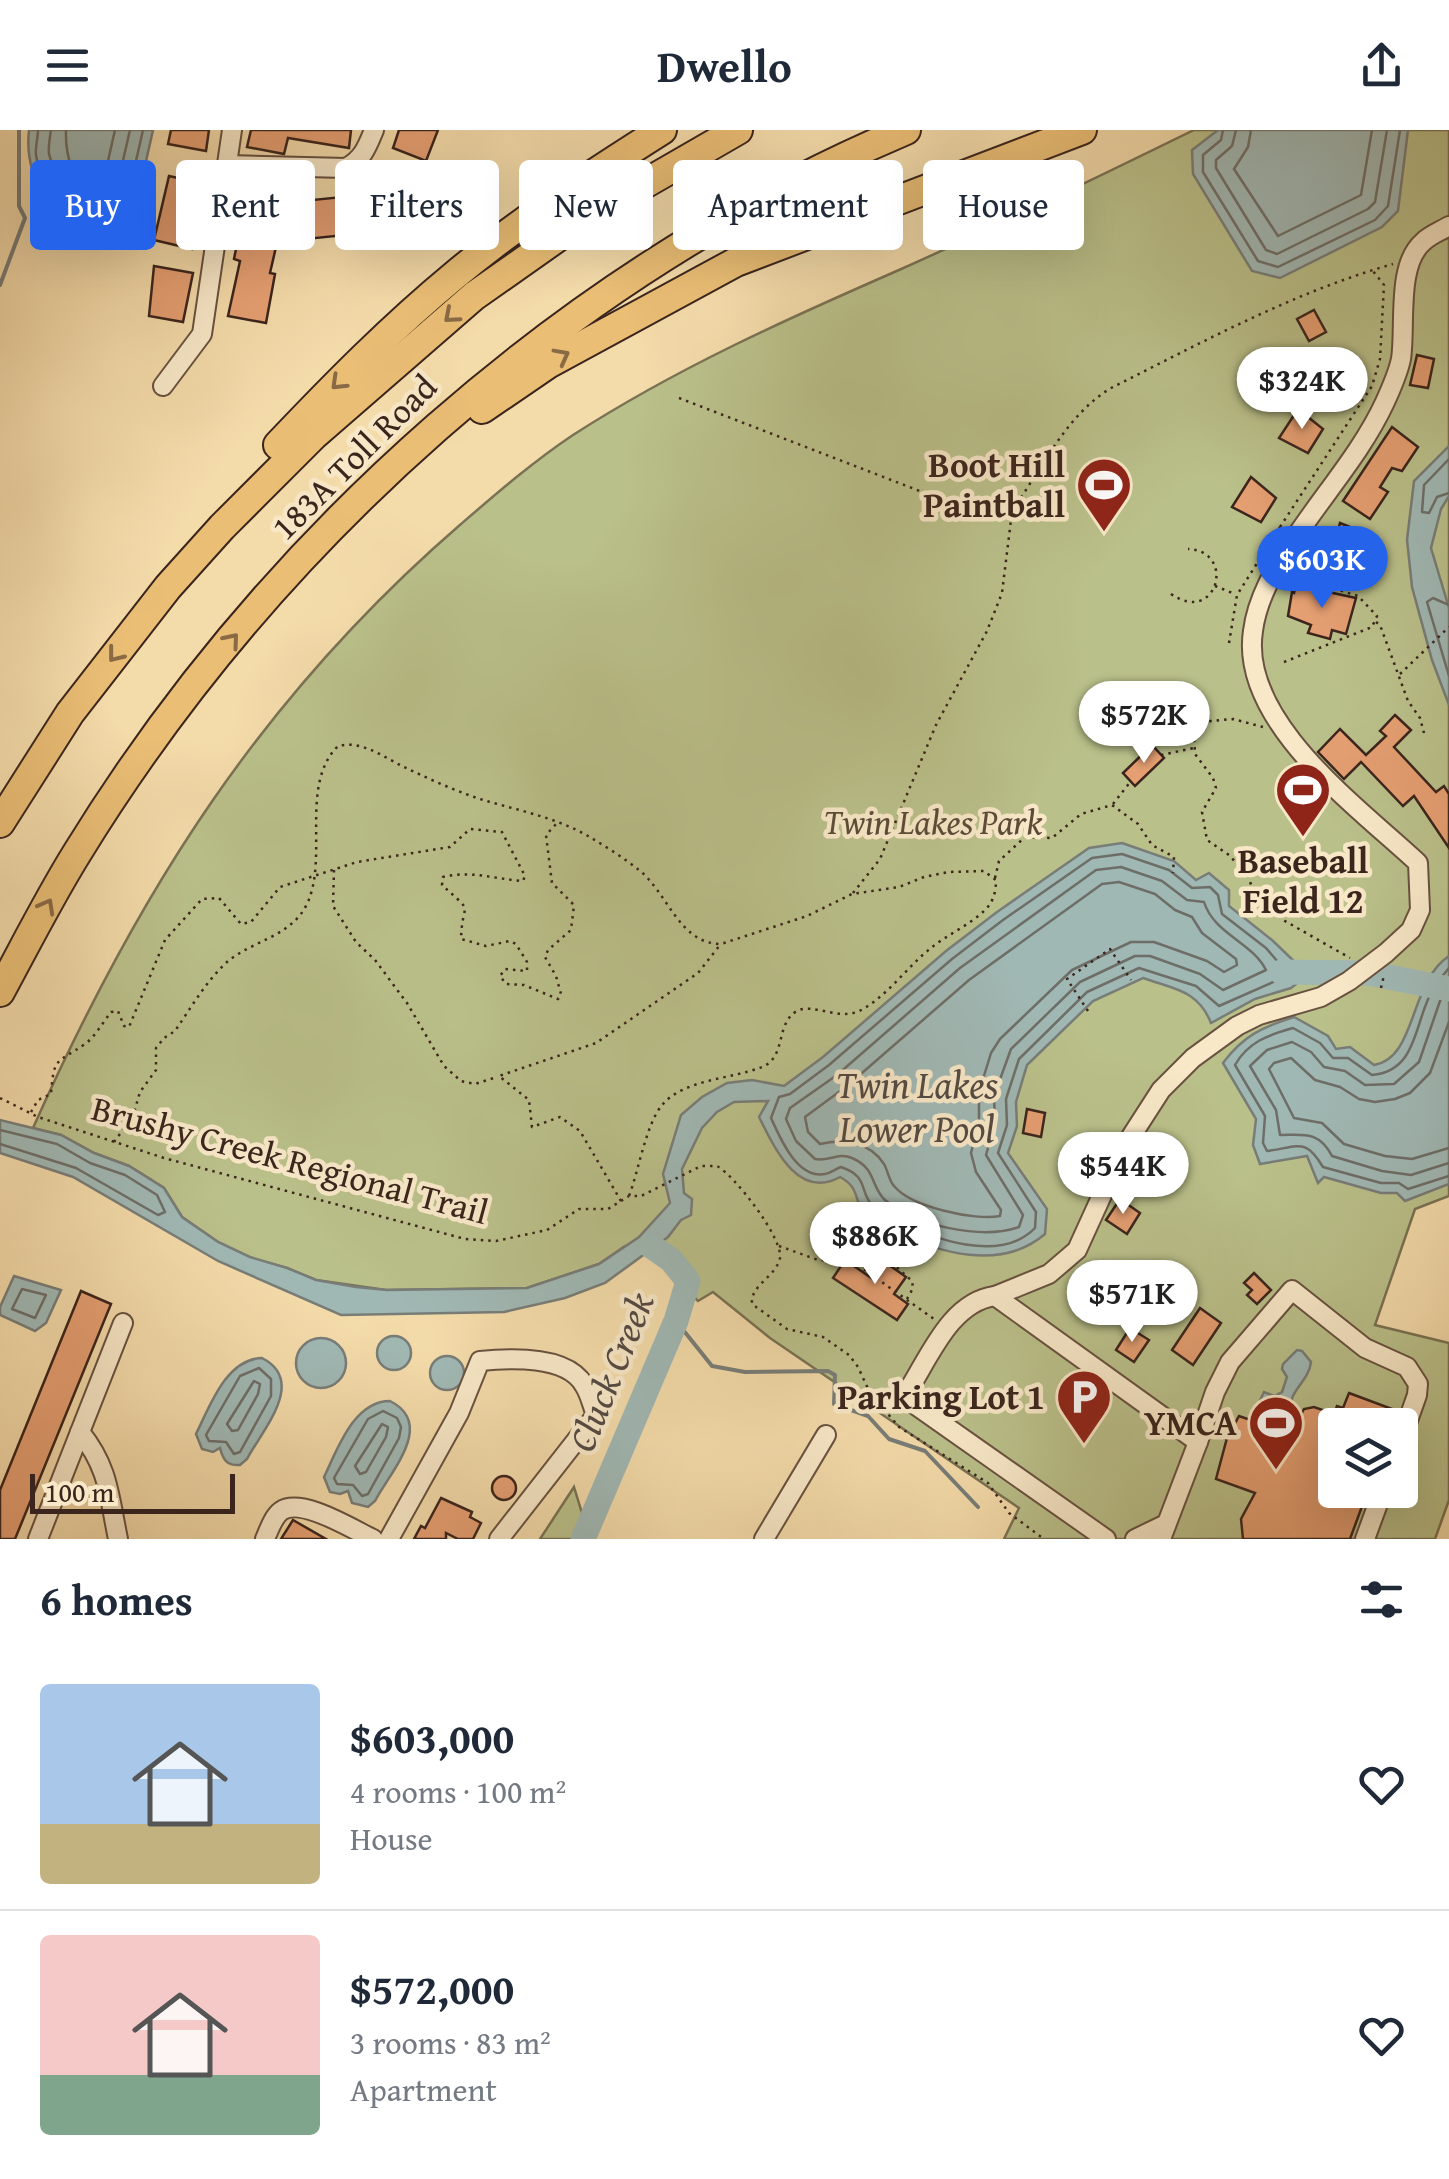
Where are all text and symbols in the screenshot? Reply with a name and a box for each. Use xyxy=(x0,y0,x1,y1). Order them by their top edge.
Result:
text: Dwello xyxy=(657,33,792,98)
icon: menu xyxy=(40,38,95,93)
icon: share xyxy=(1354,38,1409,93)
chip: Buy xyxy=(30,160,156,250)
chip: Rent xyxy=(176,160,315,250)
chip: Filters xyxy=(335,160,499,250)
chip: New xyxy=(519,160,653,250)
chip: Apartment xyxy=(673,160,903,250)
chip: House xyxy=(923,160,1084,250)
one-way arrow xyxy=(444,304,463,322)
pin: $324K xyxy=(1232,347,1372,432)
one-way arrow xyxy=(552,349,570,368)
text: $324K xyxy=(1259,356,1345,403)
street label: 183A Toll Road xyxy=(259,362,448,551)
one-way arrow xyxy=(331,371,350,389)
place label: Boot Hill Paintball xyxy=(923,439,1065,530)
sports icon: Boot Hill Paintball xyxy=(1074,455,1134,534)
pin: $603K xyxy=(1252,526,1392,611)
text: $603K xyxy=(1279,535,1365,582)
one-way arrow xyxy=(220,633,238,651)
one-way arrow xyxy=(110,644,127,662)
pin: $572K xyxy=(1074,681,1214,766)
text: $572K xyxy=(1101,690,1187,737)
sports icon: Baseball Field 12 xyxy=(1273,760,1333,839)
park label: Twin Lakes Park xyxy=(824,796,1043,847)
place label: Baseball Field 12 xyxy=(1238,835,1368,926)
one-way arrow xyxy=(35,899,55,917)
water label: Twin Lakes Lower Pool xyxy=(836,1056,998,1156)
street label: Brushy Creek Regional Trail xyxy=(86,1082,494,1237)
pin: $544K xyxy=(1053,1132,1193,1217)
text: $544K xyxy=(1080,1141,1166,1188)
pin: $886K xyxy=(805,1202,945,1287)
text: $886K xyxy=(832,1211,918,1258)
pin: $571K xyxy=(1062,1260,1202,1345)
text: $571K xyxy=(1089,1269,1175,1316)
water label: Cluck Creek xyxy=(553,1283,668,1460)
parking icon: Parking Lot 1 xyxy=(1054,1367,1114,1446)
place label: Parking Lot 1 xyxy=(837,1371,1045,1422)
sports icon: YMCA xyxy=(1246,1393,1306,1472)
place label: YMCA xyxy=(1144,1397,1238,1448)
map controls xyxy=(1318,1408,1418,1508)
button: layers xyxy=(1318,1408,1418,1508)
scale bar xyxy=(30,1469,235,1514)
text: 100 m xyxy=(45,1471,114,1512)
text: 6 homes xyxy=(40,1569,193,1630)
icon: filters xyxy=(1354,1572,1409,1627)
text: $603,000 xyxy=(350,1707,514,1768)
icon: home xyxy=(120,1724,240,1844)
icon: heart xyxy=(1354,1757,1409,1812)
text: 4 rooms · 100 m² xyxy=(350,1768,566,1815)
text: House xyxy=(350,1815,433,1862)
text: $572,000 xyxy=(350,1958,514,2019)
icon: home xyxy=(120,1975,240,2095)
icon: heart xyxy=(1354,2008,1409,2063)
text: 3 rooms · 83 m² xyxy=(350,2019,551,2066)
text: Apartment xyxy=(350,2066,497,2113)

